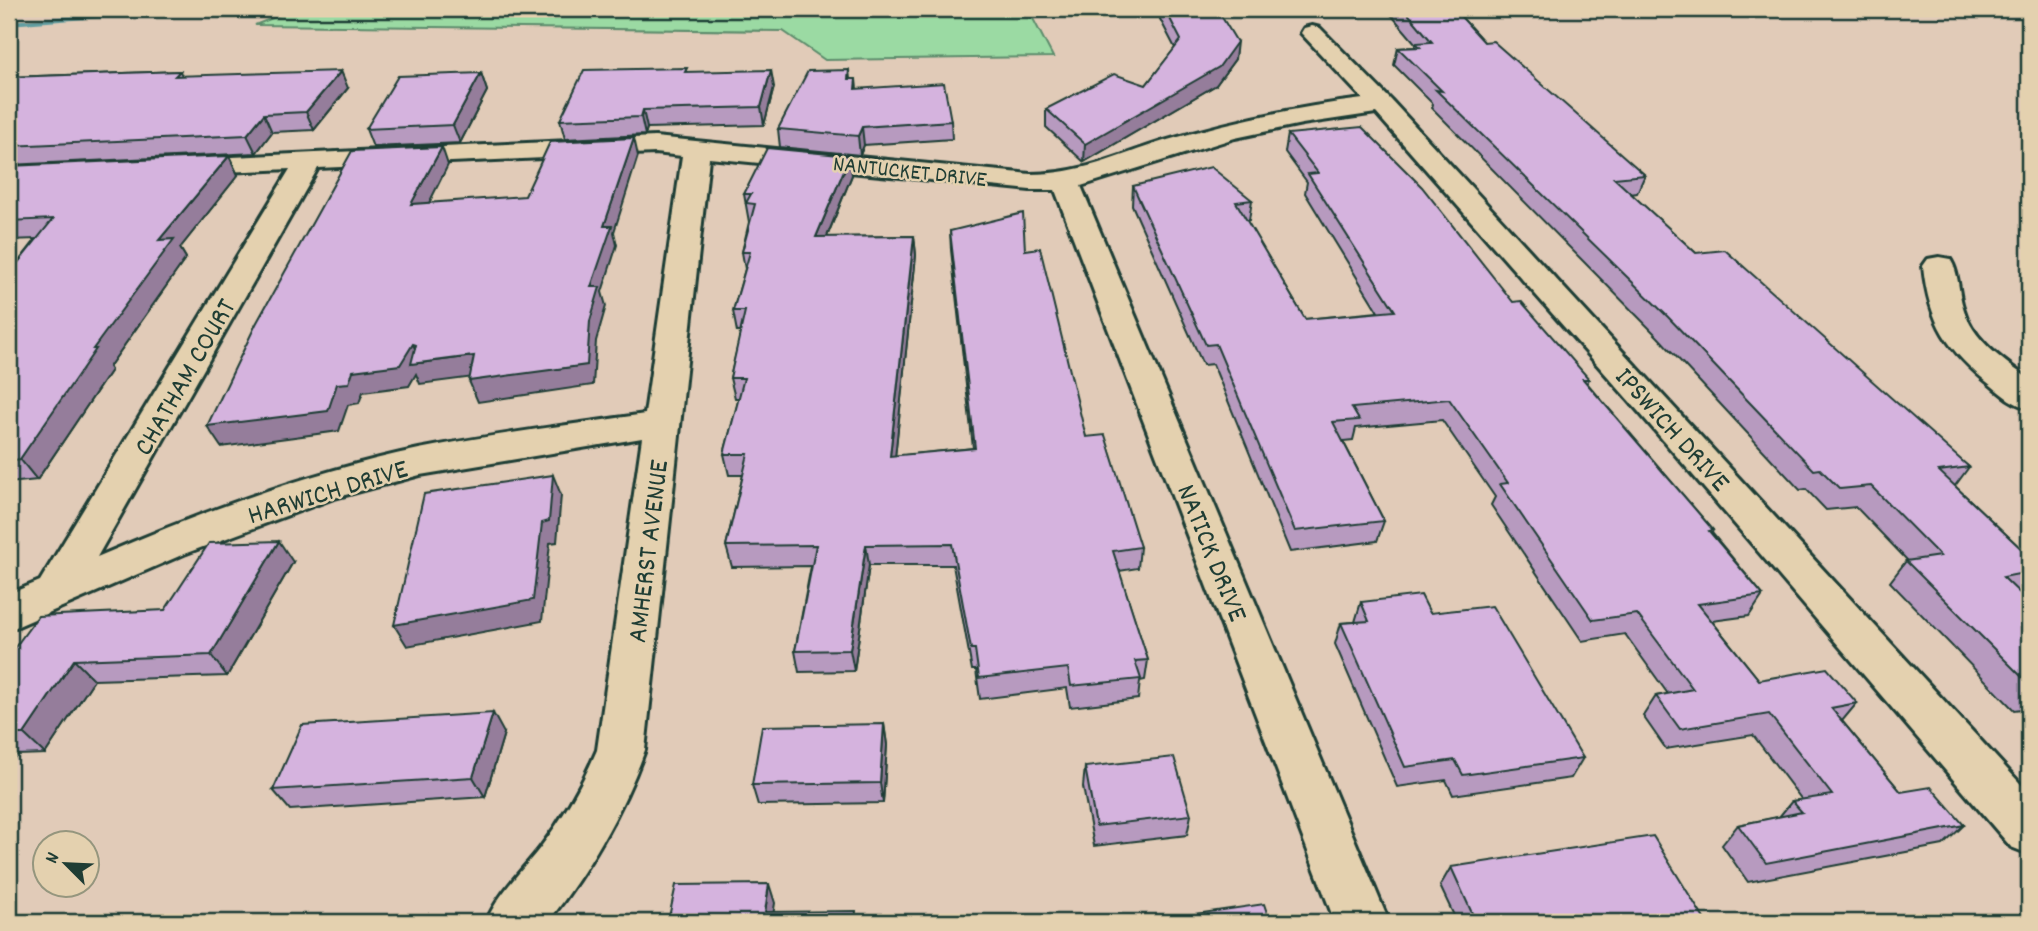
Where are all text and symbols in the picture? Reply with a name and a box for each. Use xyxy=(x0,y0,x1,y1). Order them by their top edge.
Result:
street label: NANTUCKET DRIVE xyxy=(831,149,989,198)
street label: CHATHAM COURT xyxy=(126,293,248,464)
street label: IPSWICH DRIVE xyxy=(1603,360,1738,503)
street label: HARWICH DRIVE xyxy=(243,451,414,538)
street label: AMHERST AVENUE xyxy=(620,458,682,645)
street label: NATICK DRIVE xyxy=(1164,479,1255,629)
north arrow xyxy=(32,830,102,900)
text: N xyxy=(39,849,68,868)

